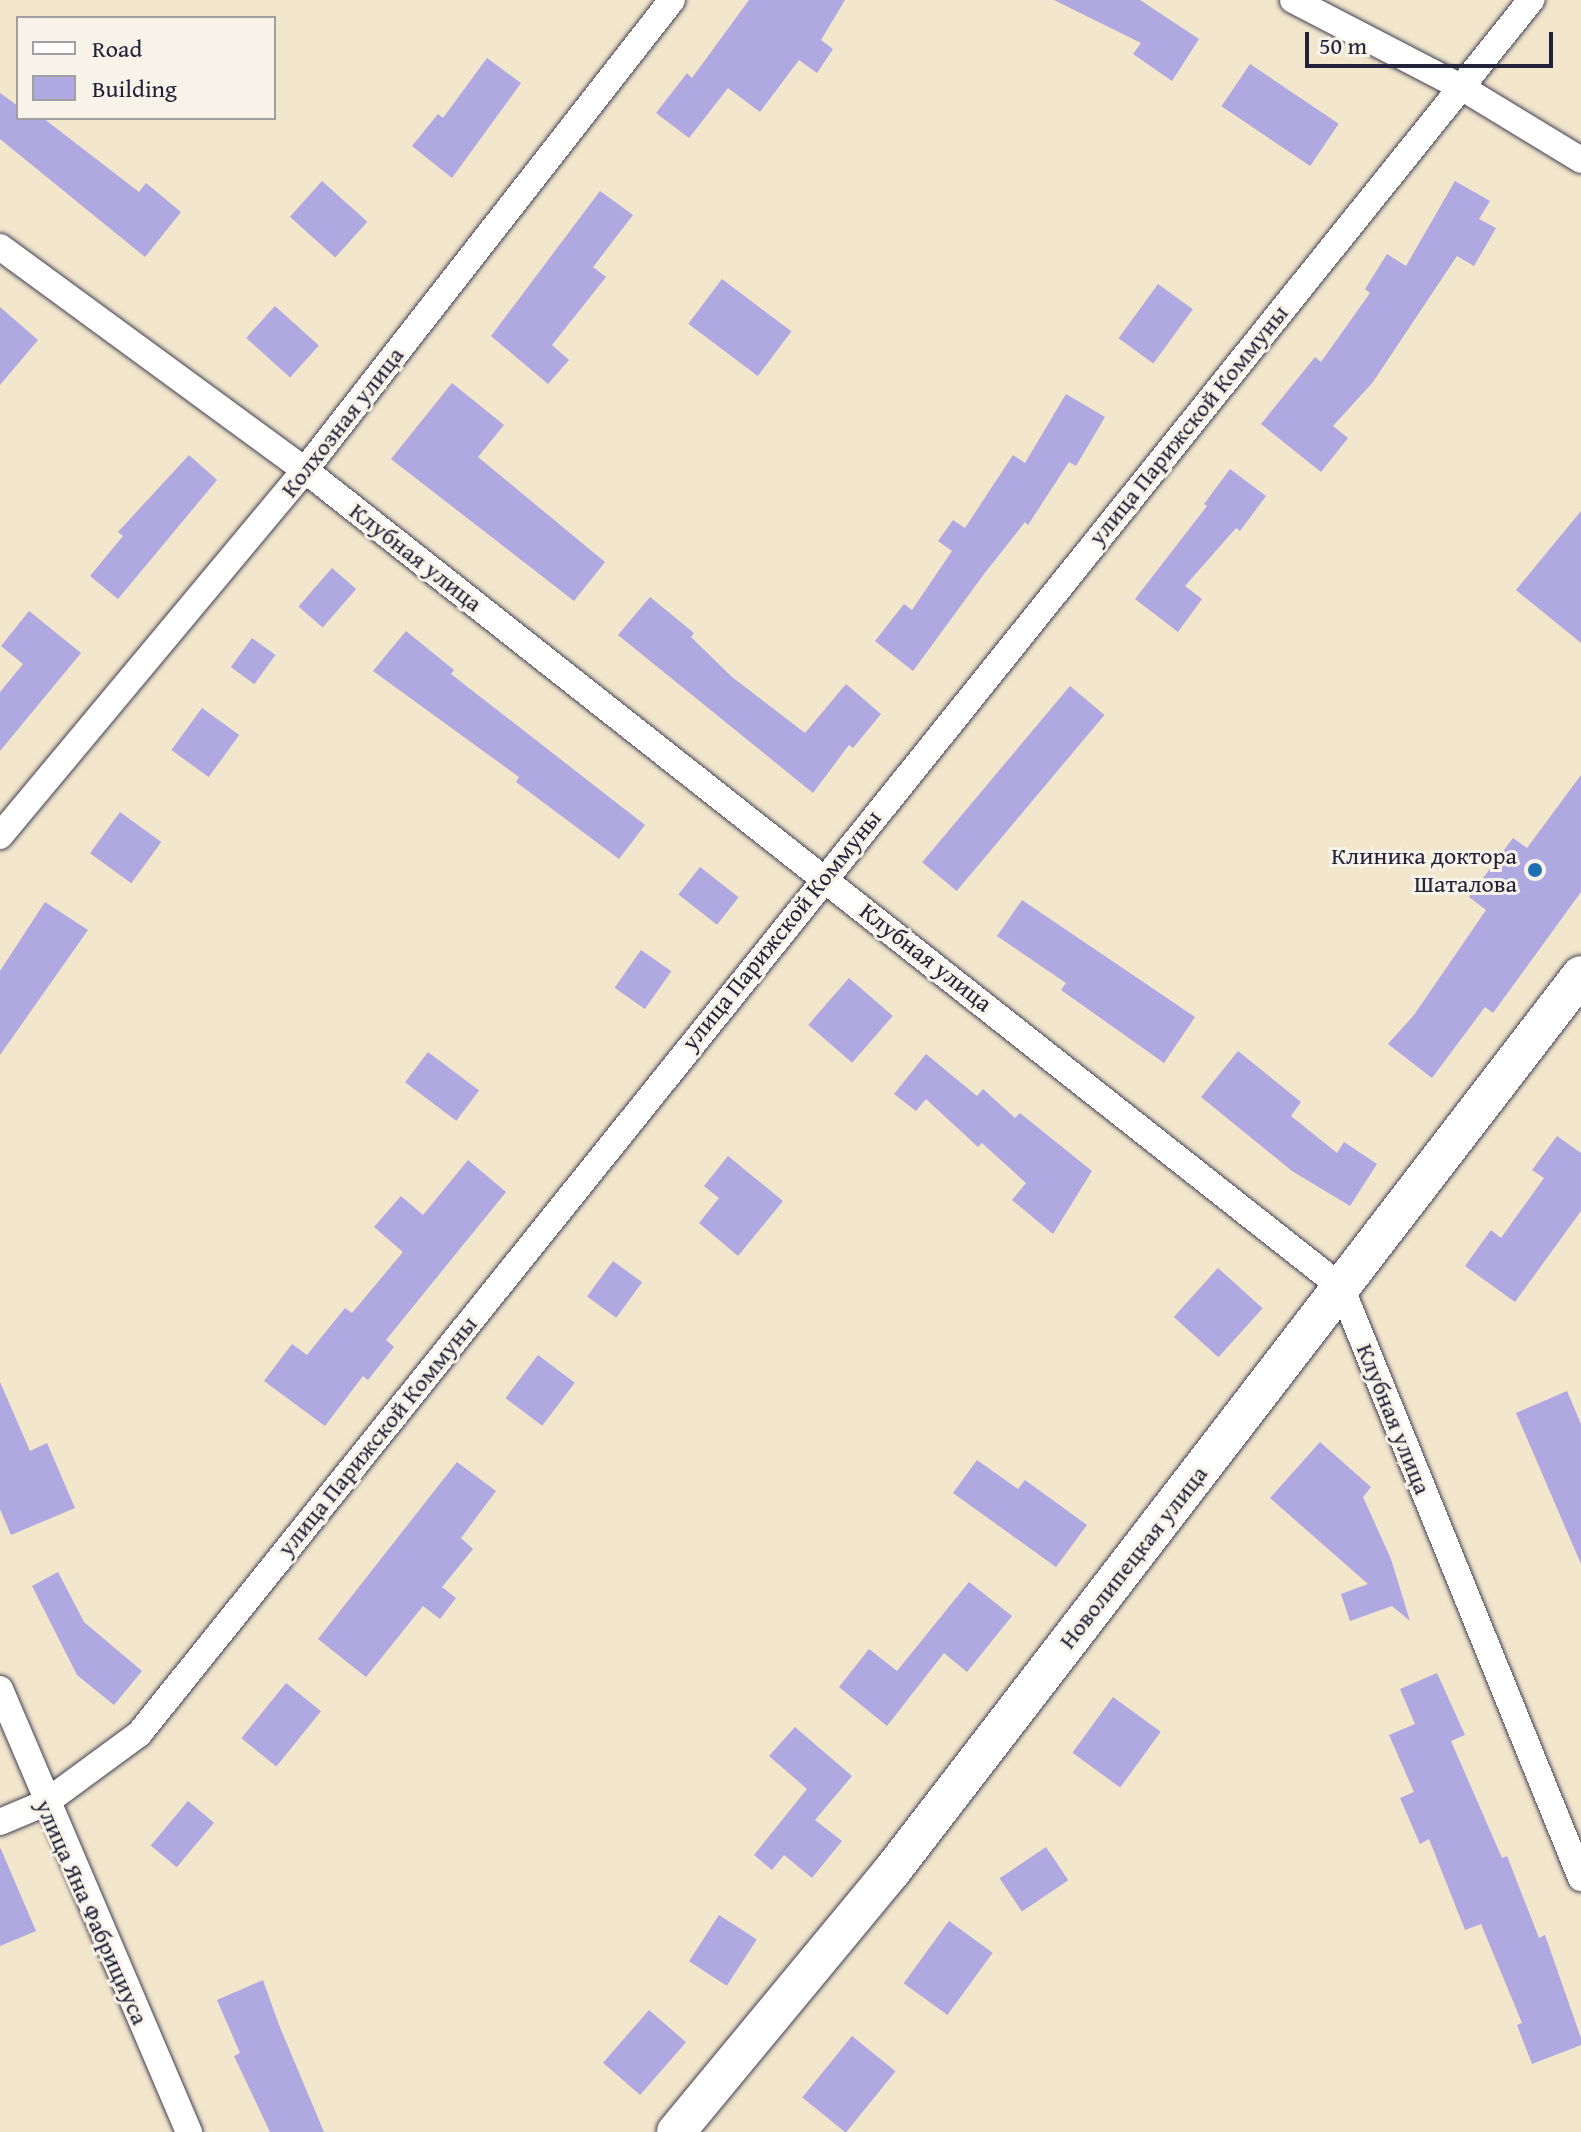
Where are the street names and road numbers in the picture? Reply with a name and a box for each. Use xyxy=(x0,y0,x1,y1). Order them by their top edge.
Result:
street label: улица Парижской Коммуны xyxy=(1082,299,1294,551)
street label: Колхозная улица xyxy=(274,341,410,503)
street label: Клубная улица xyxy=(344,496,488,618)
street label: улица Парижской Коммуны xyxy=(675,804,887,1056)
street label: Клубная улица xyxy=(854,896,998,1018)
street label: улица Парижской Коммуны xyxy=(271,1310,483,1562)
street label: Клубная улица xyxy=(1351,1339,1437,1499)
street label: Новолипецкая улица xyxy=(1053,1460,1213,1654)
street label: улица Яна Фабрициуса xyxy=(29,1795,155,2029)

